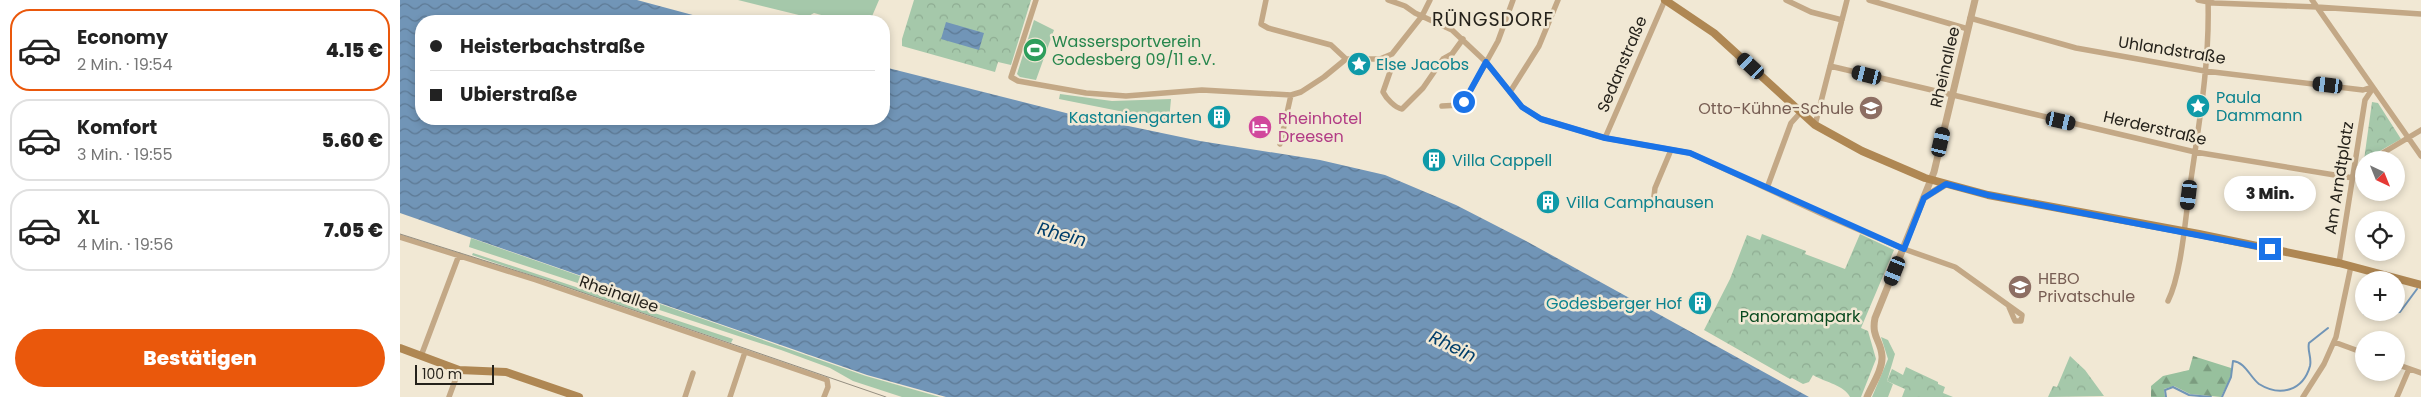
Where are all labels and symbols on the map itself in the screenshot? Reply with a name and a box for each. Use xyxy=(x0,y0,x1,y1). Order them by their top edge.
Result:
district label: RÜNGSDORF xyxy=(1432,6,1554,33)
street label: Sedanstraße xyxy=(1591,12,1653,116)
street label: Rheinallee xyxy=(1925,24,1966,110)
place label: Wassersportverein Godesberg 09/11 e.V. xyxy=(1052,30,1215,71)
street label: Uhlandstraße xyxy=(2117,30,2228,70)
sports icon: Wassersportverein Godesberg 09/11 e.V. xyxy=(1022,37,1048,63)
car xyxy=(1734,50,1767,82)
place icon: Else Jacobs xyxy=(1346,51,1372,77)
place label: Else Jacobs xyxy=(1376,53,1469,76)
car xyxy=(1850,64,1883,86)
car xyxy=(2312,76,2343,94)
place label: Paula Dammann xyxy=(2216,86,2302,127)
route start xyxy=(1453,91,1475,113)
place icon: Paula Dammann xyxy=(2185,93,2211,119)
school or university icon: Otto-Kühne-Schule xyxy=(1858,95,1884,121)
place label: Otto-Kühne-Schule xyxy=(1698,97,1854,120)
building icon: Kastaniengarten xyxy=(1206,104,1232,130)
street label: Herderstraße xyxy=(2101,105,2209,151)
place label: Kastaniengarten xyxy=(1069,106,1202,129)
place label: Rheinhotel Dreesen xyxy=(1278,107,1362,148)
car xyxy=(2044,110,2077,132)
hotel icon: Rheinhotel Dreesen xyxy=(1247,114,1273,140)
street label: Am Arndtplatz xyxy=(2319,120,2359,236)
car xyxy=(1930,126,1951,158)
building icon: Villa Cappell xyxy=(1421,147,1447,173)
place label: Villa Cappell xyxy=(1452,149,1552,172)
north arrow xyxy=(2355,151,2405,201)
callout: 3 Min. xyxy=(2224,176,2316,212)
car xyxy=(2179,179,2198,211)
building icon: Villa Camphausen xyxy=(1535,189,1561,215)
place label: Villa Camphausen xyxy=(1566,191,1714,214)
water label: Rhein xyxy=(1035,216,1089,252)
route end xyxy=(2259,238,2281,260)
car xyxy=(1882,254,1907,288)
place label: HEBO Privatschule xyxy=(2038,267,2135,308)
street label: Rheinallee xyxy=(576,270,662,318)
school or university icon: HEBO Privatschule xyxy=(2007,274,2033,300)
building icon: Godesberger Hof xyxy=(1687,290,1713,316)
place label: Godesberger Hof xyxy=(1546,292,1682,315)
park label: Panoramapark xyxy=(1740,305,1861,328)
water label: Rhein xyxy=(1425,324,1481,368)
scale bar xyxy=(415,362,494,385)

